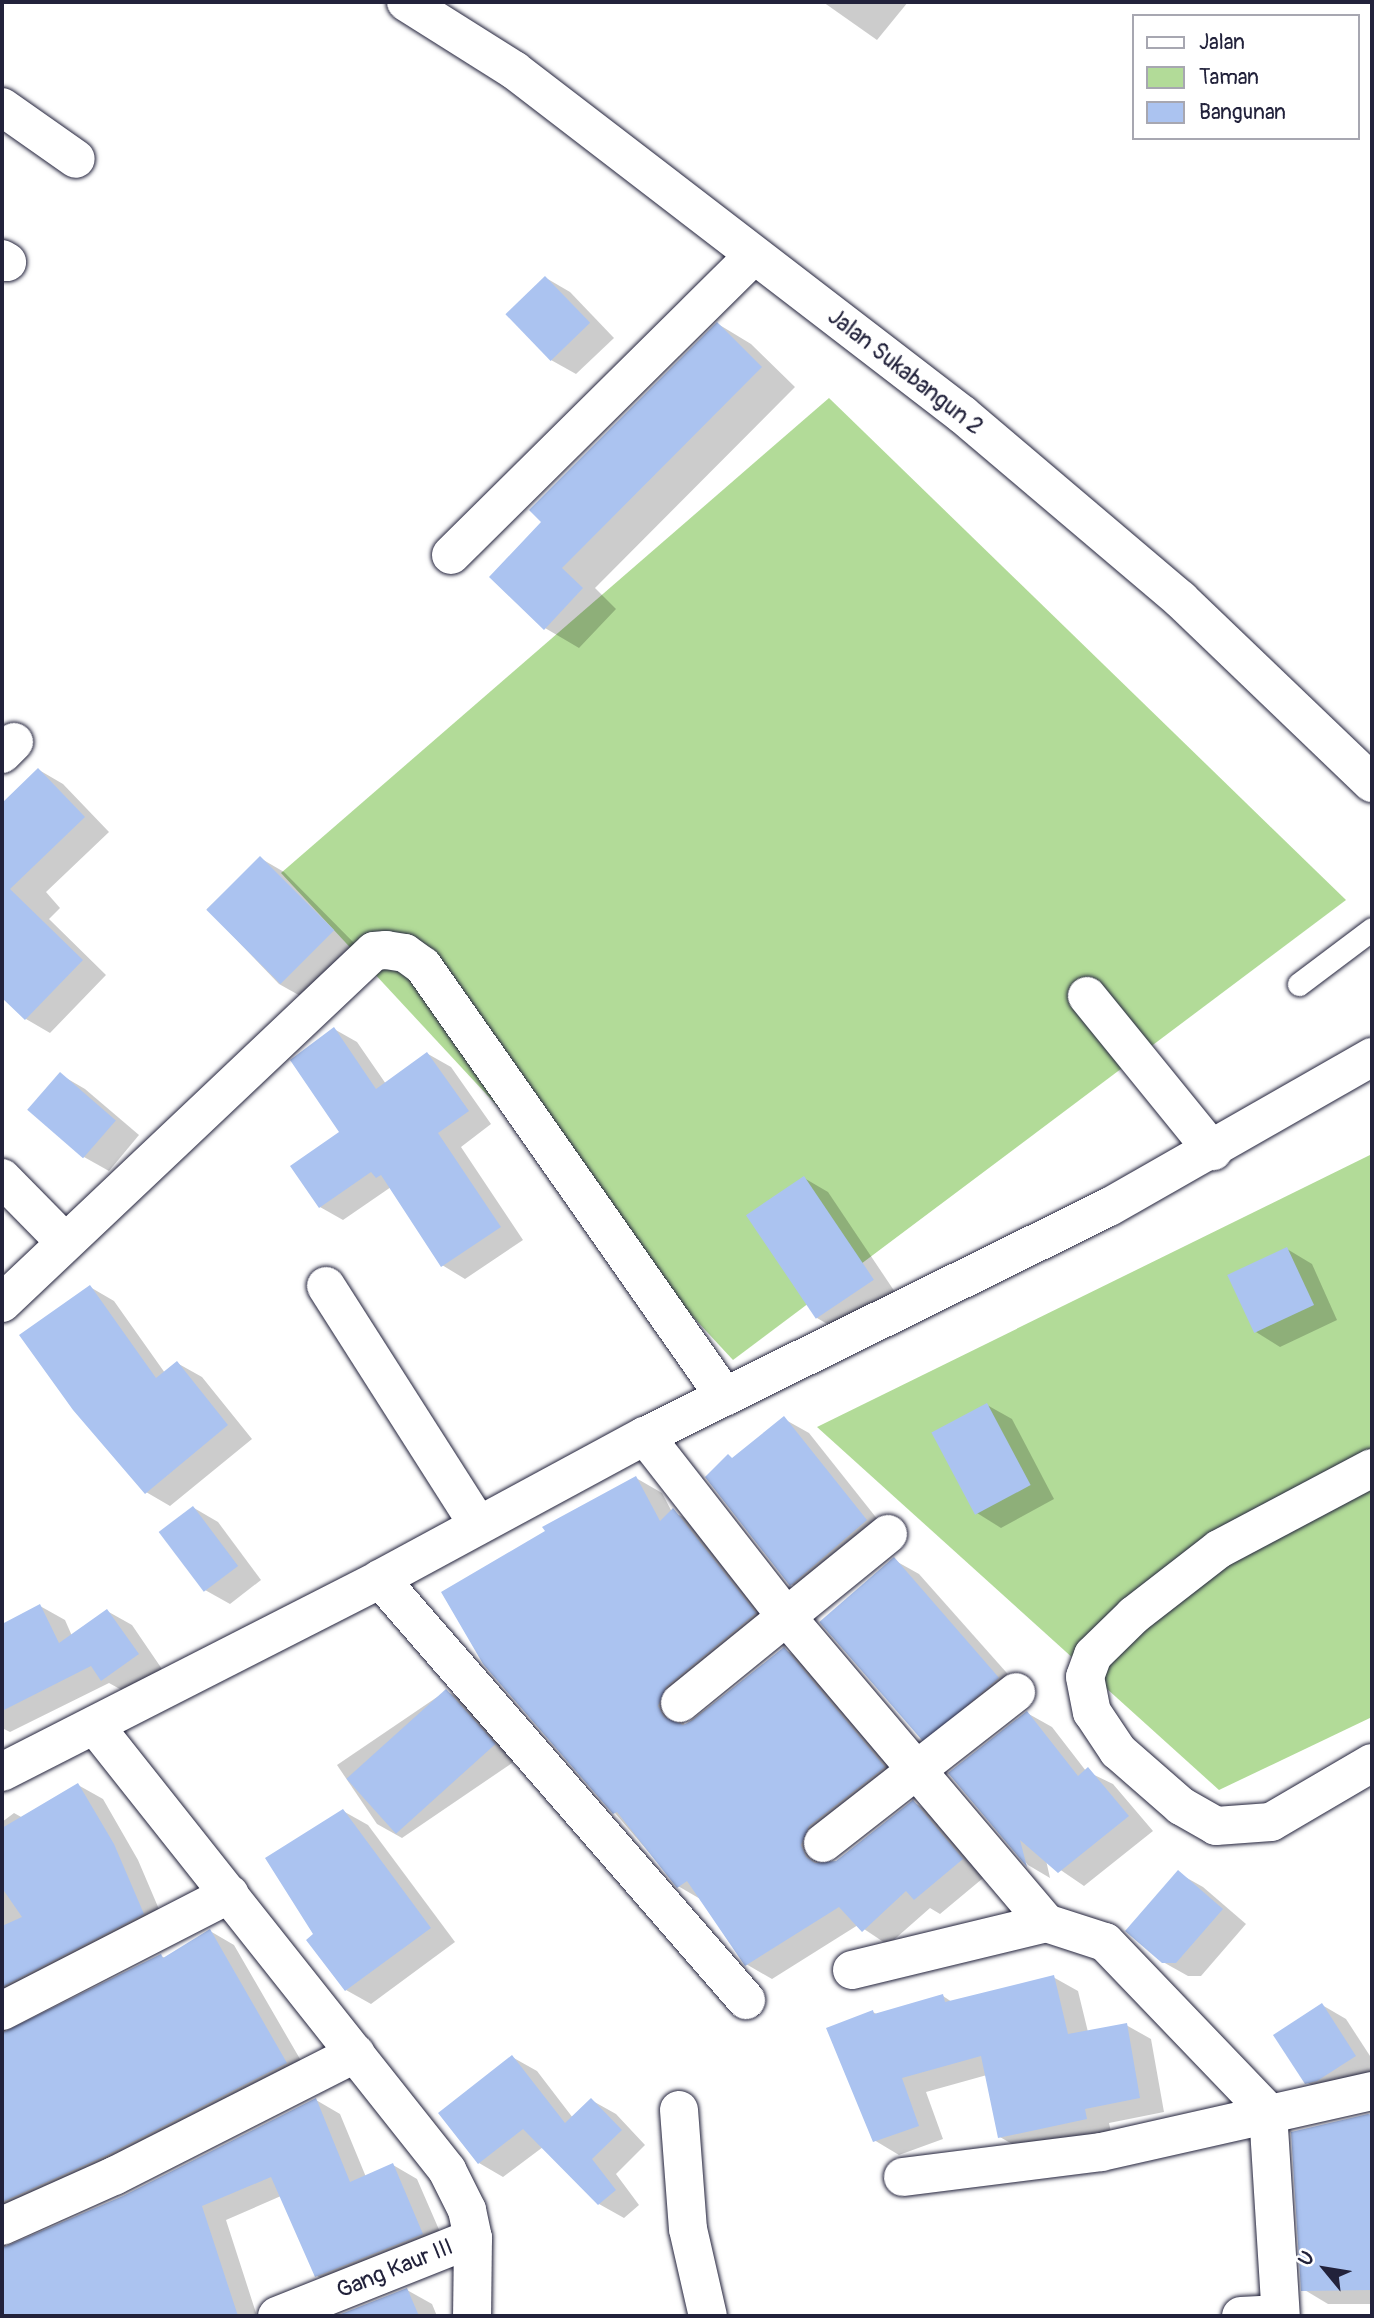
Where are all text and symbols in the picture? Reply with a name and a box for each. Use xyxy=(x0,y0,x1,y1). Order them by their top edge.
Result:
legend xyxy=(1132,14,1360,140)
text: Jalan xyxy=(1199,29,1245,56)
text: Taman xyxy=(1199,64,1259,91)
text: Bangunan xyxy=(1199,99,1286,126)
street label: Jalan Sukabangun 2 xyxy=(822,303,988,441)
street label: Gang Kaur III xyxy=(333,2233,457,2305)
north arrow xyxy=(1290,2234,1360,2304)
text: U xyxy=(1293,2247,1320,2270)

